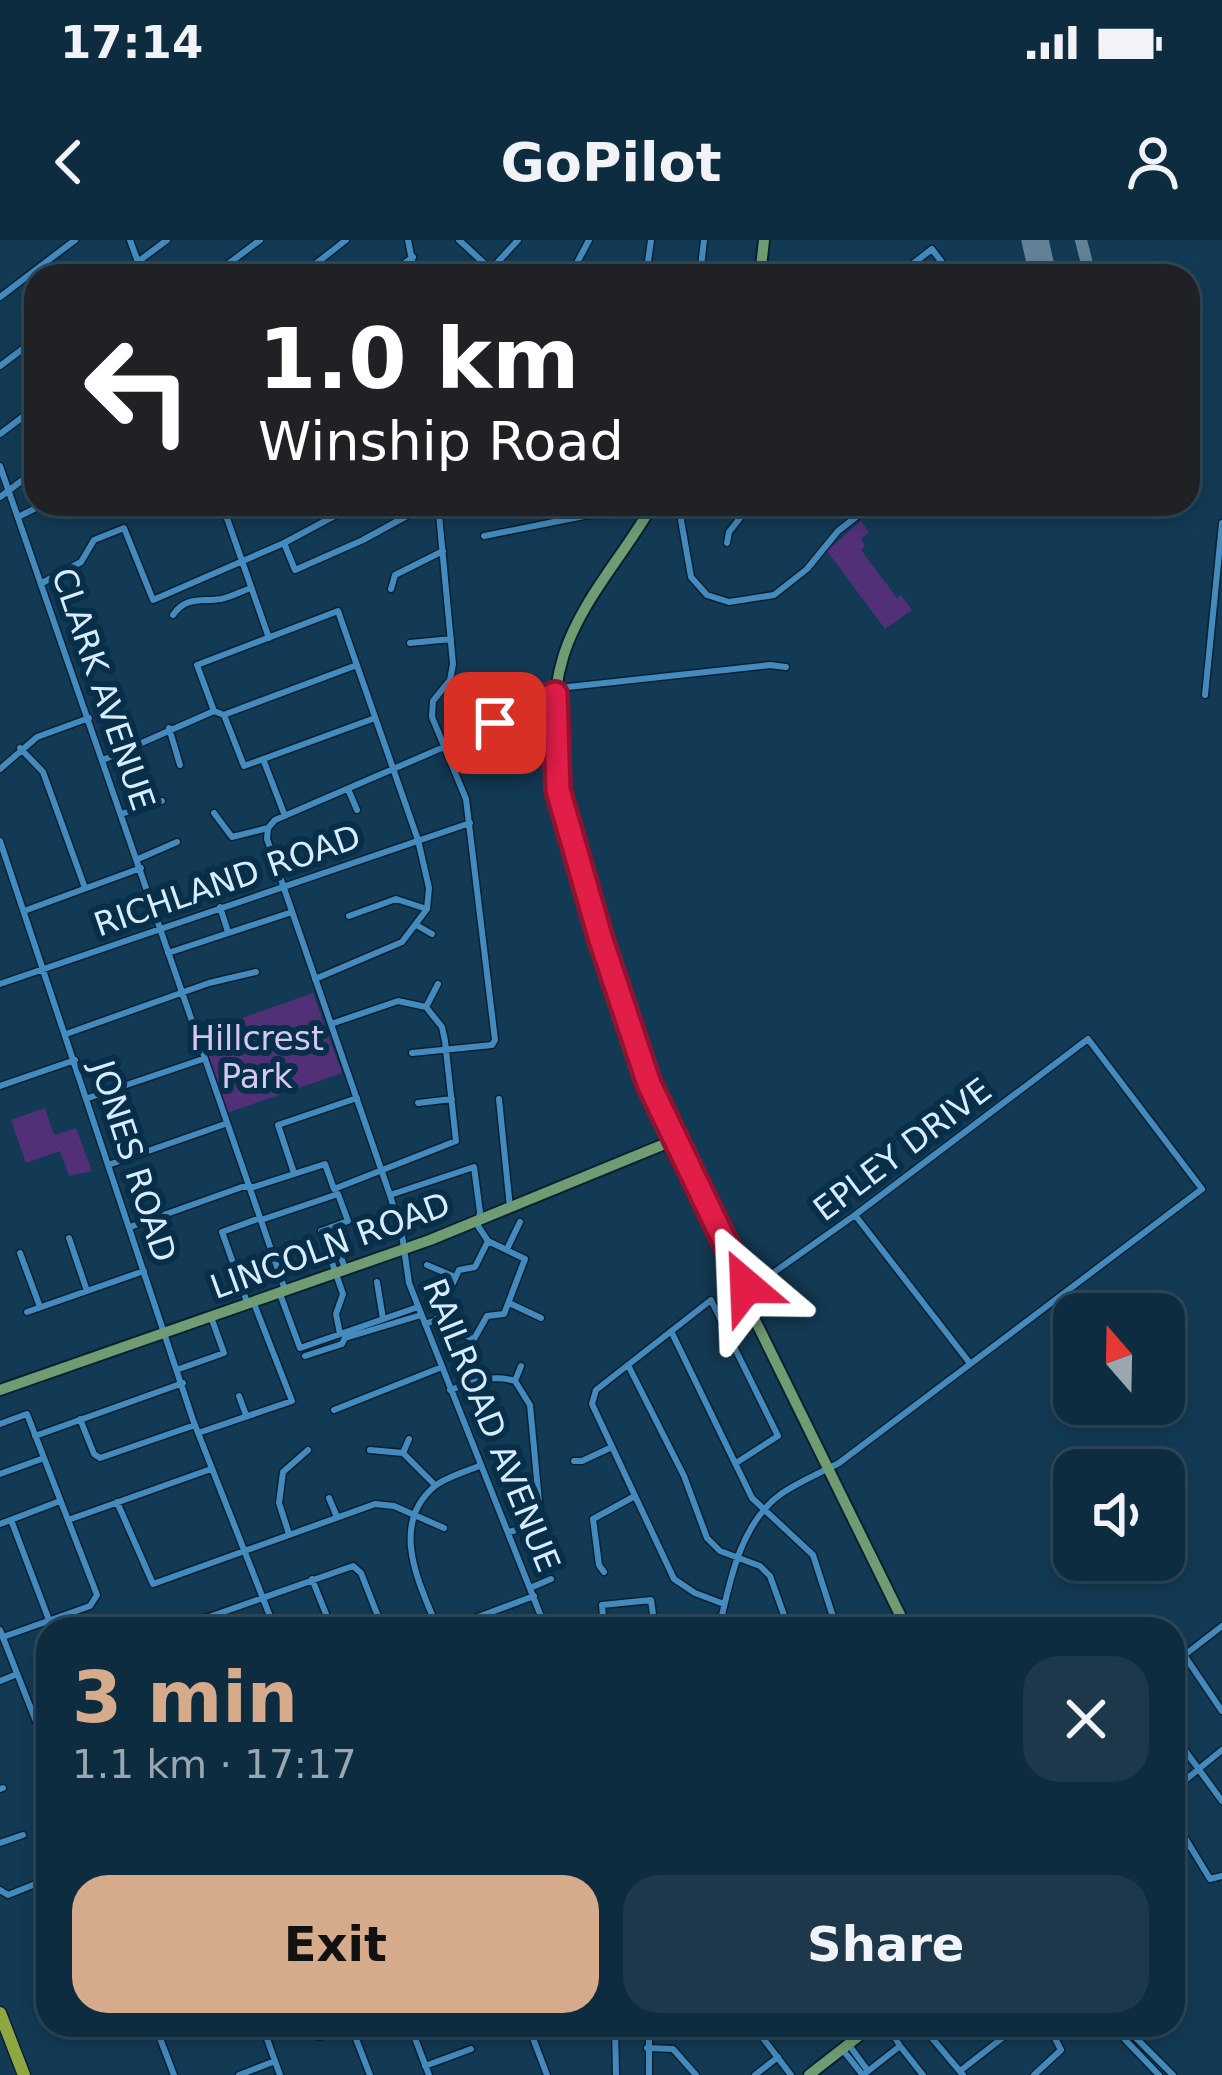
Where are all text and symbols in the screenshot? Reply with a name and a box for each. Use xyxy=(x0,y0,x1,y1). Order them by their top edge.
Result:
text: 17:14 xyxy=(60,16,203,69)
icon: back xyxy=(36,129,102,195)
icon: person xyxy=(1120,129,1186,195)
text: GoPilot xyxy=(501,131,721,194)
text: 1.0 km xyxy=(258,310,579,408)
icon: left xyxy=(60,312,216,468)
text: Winship Road xyxy=(258,410,624,473)
street label: CLARK AVENUE xyxy=(44,563,163,815)
pin xyxy=(444,672,546,774)
icon: arrive xyxy=(462,690,528,756)
street label: RICHLAND ROAD xyxy=(89,817,365,944)
park label: Hillcrest Park xyxy=(190,1019,324,1096)
street label: JONES ROAD xyxy=(82,1054,184,1267)
street label: EPLEY DRIVE xyxy=(806,1070,999,1229)
street label: LINCOLN ROAD xyxy=(205,1184,455,1307)
position arrow xyxy=(683,1223,809,1349)
street label: RAILROAD AVENUE xyxy=(415,1273,568,1577)
north arrow xyxy=(1053,1293,1185,1425)
map controls xyxy=(1053,1293,1185,1581)
button: sound xyxy=(1053,1449,1185,1581)
text: 3 min xyxy=(72,1655,298,1739)
button: close xyxy=(1023,1656,1149,1782)
text: 1.1 km · 17:17 xyxy=(72,1742,357,1787)
button: Exit xyxy=(72,1875,599,2013)
button: Share xyxy=(623,1875,1149,2013)

